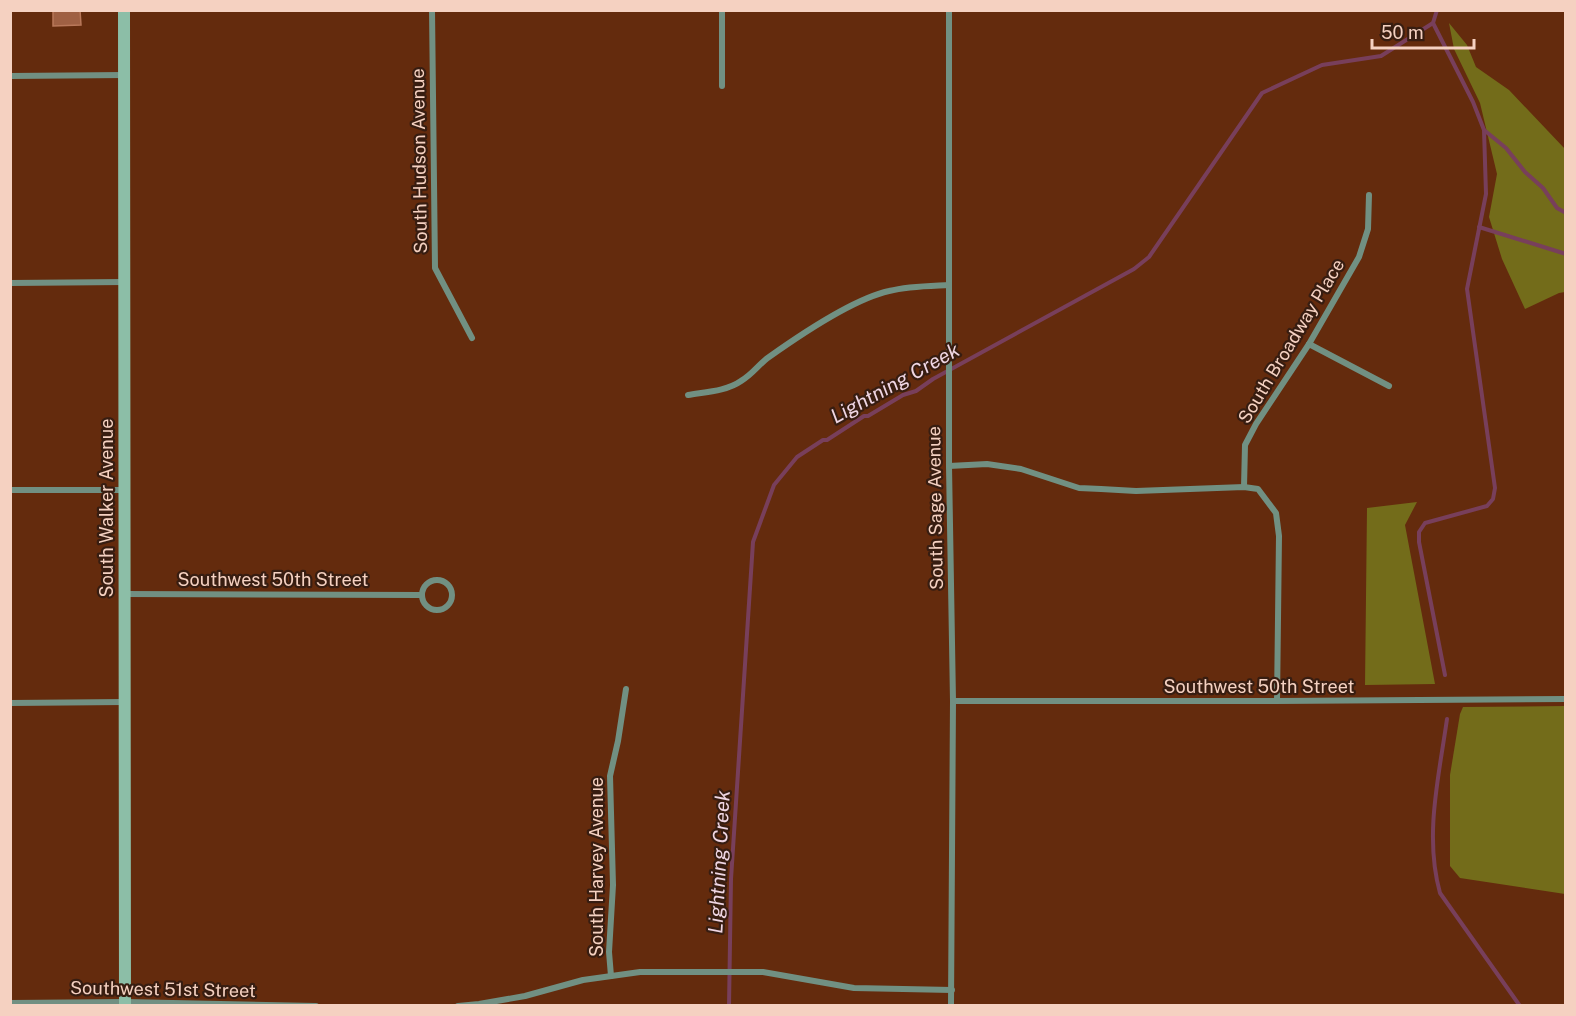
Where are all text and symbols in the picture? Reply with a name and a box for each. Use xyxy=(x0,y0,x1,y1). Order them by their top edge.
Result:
scale bar xyxy=(1372,12,1474,50)
text: 50 m xyxy=(1381,22,1424,43)
street label: South Hudson Avenue xyxy=(407,68,431,254)
street label: South Broadway Place xyxy=(1234,255,1348,427)
water label: Lightning Creek xyxy=(826,338,964,428)
street label: South Walker Avenue xyxy=(96,419,117,597)
street label: South Sage Avenue xyxy=(923,426,947,590)
street label: Southwest 50th Street xyxy=(178,569,368,590)
street label: Southwest 50th Street xyxy=(1164,676,1354,697)
street label: South Harvey Avenue xyxy=(586,777,607,957)
water label: Lightning Creek xyxy=(703,789,735,934)
street label: Southwest 51st Street xyxy=(70,977,256,1001)

